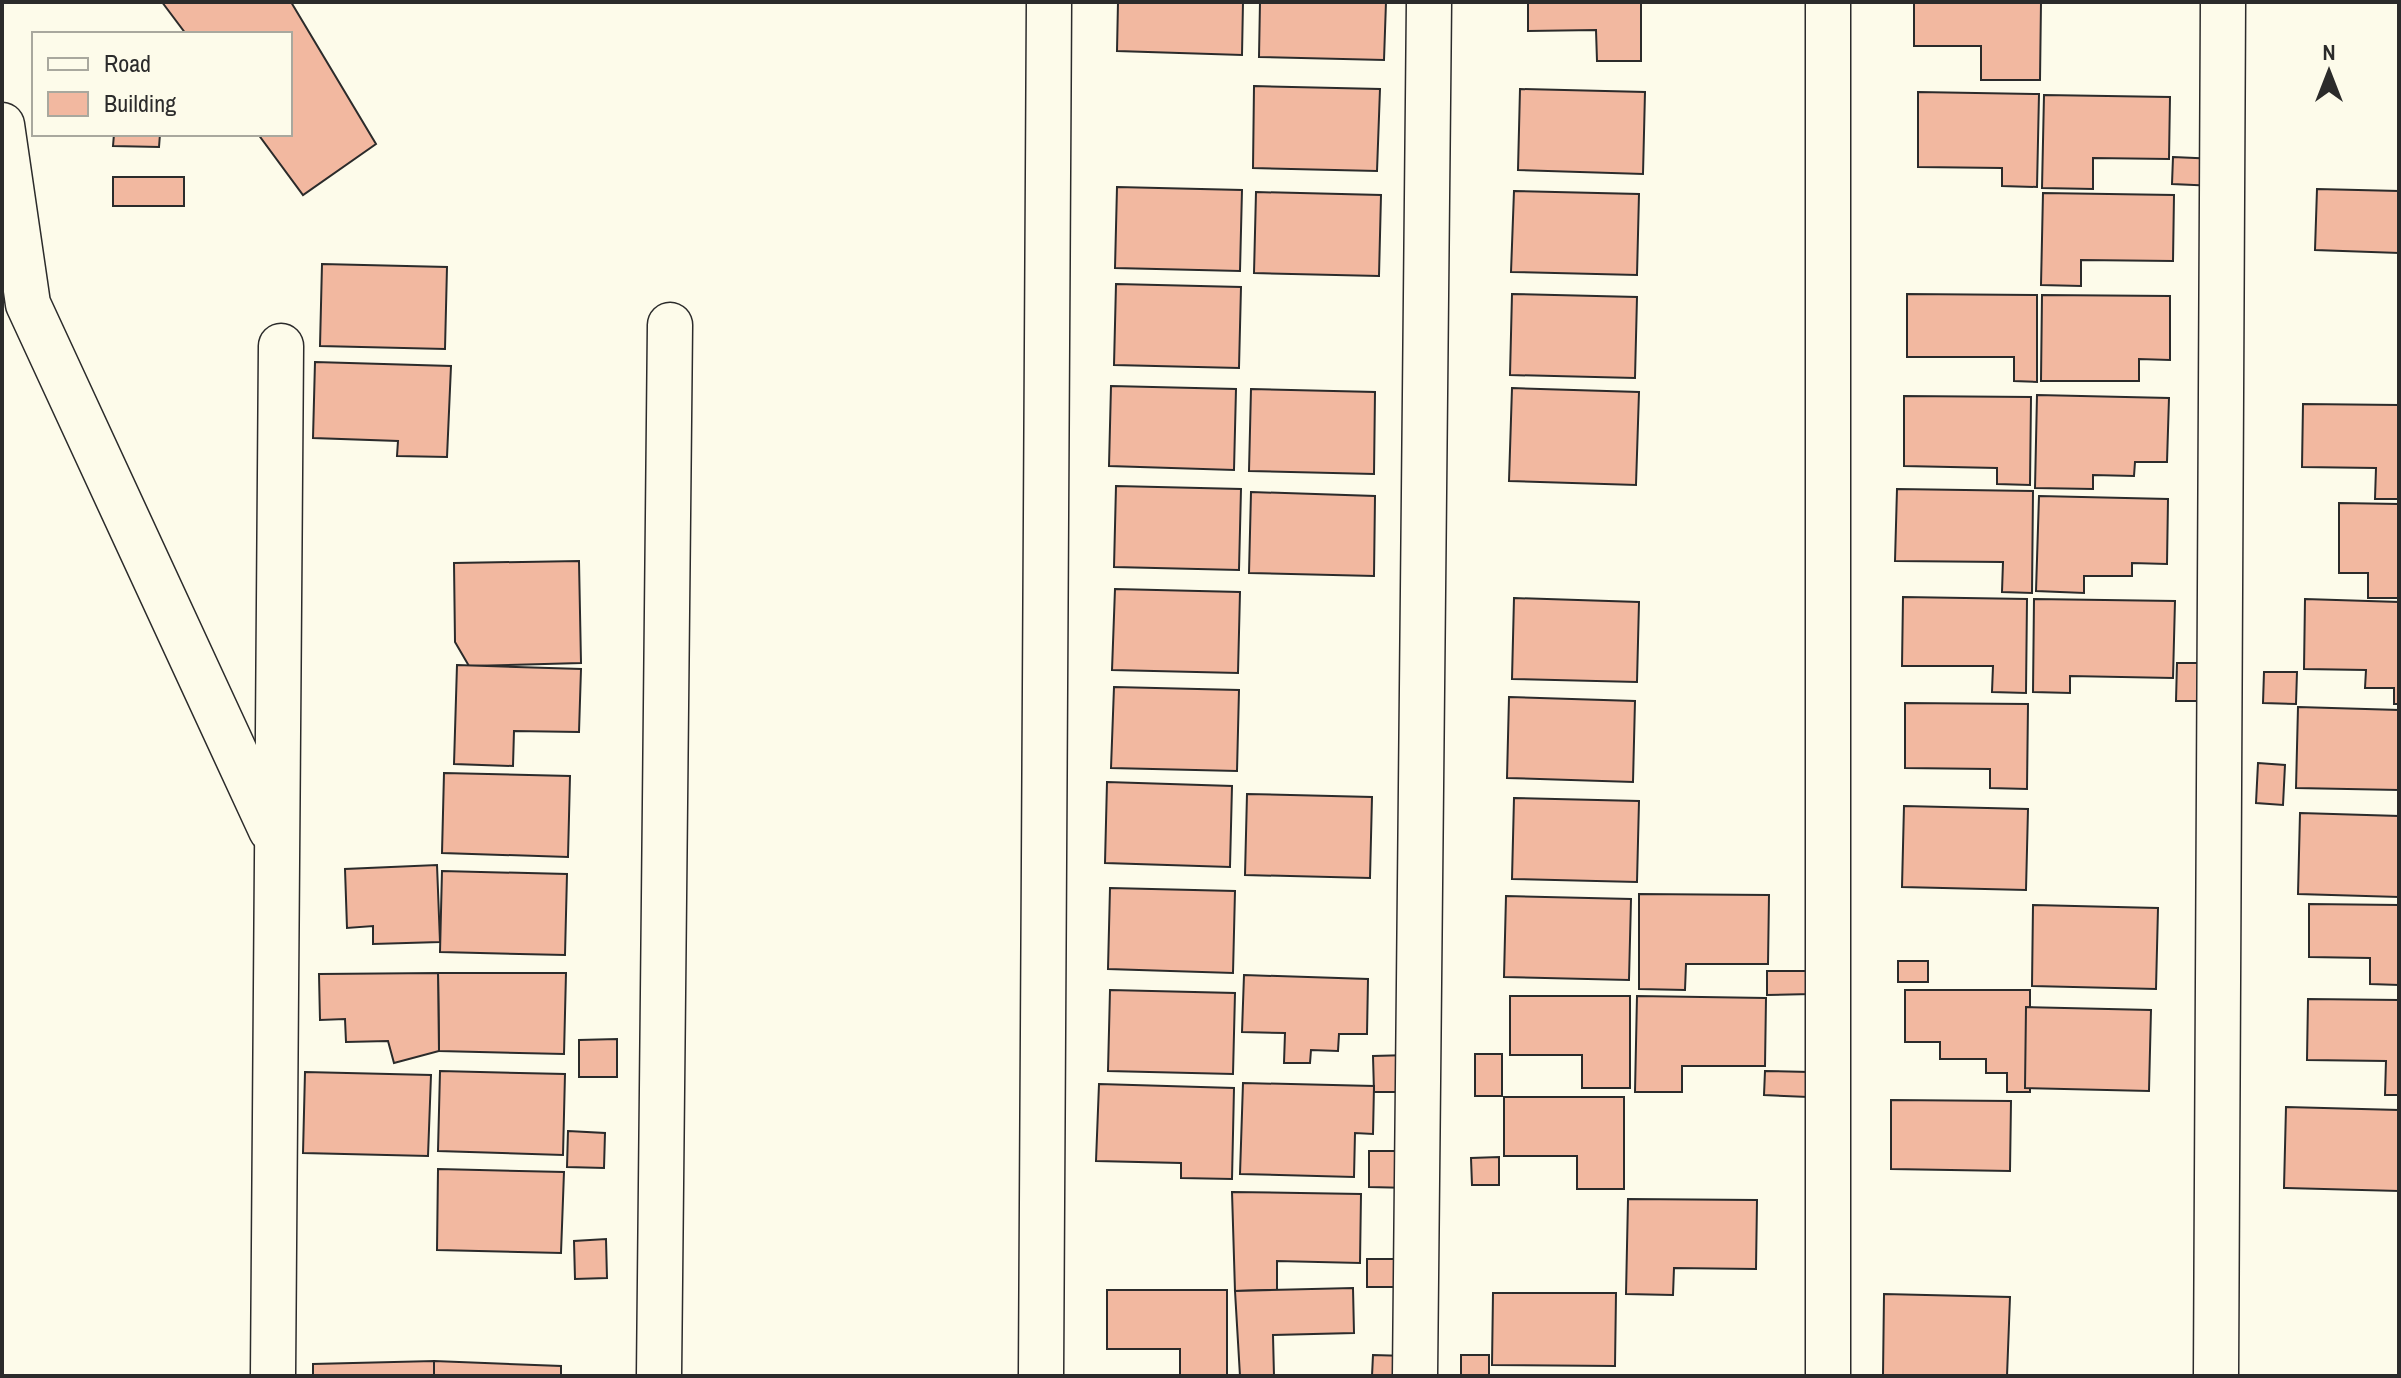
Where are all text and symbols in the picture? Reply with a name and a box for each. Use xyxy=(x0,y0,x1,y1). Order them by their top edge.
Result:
legend xyxy=(32,32,292,136)
north arrow xyxy=(2289,32,2369,112)
text: N xyxy=(2322,37,2336,67)
text: Road xyxy=(104,47,151,79)
text: Building xyxy=(104,87,176,119)

